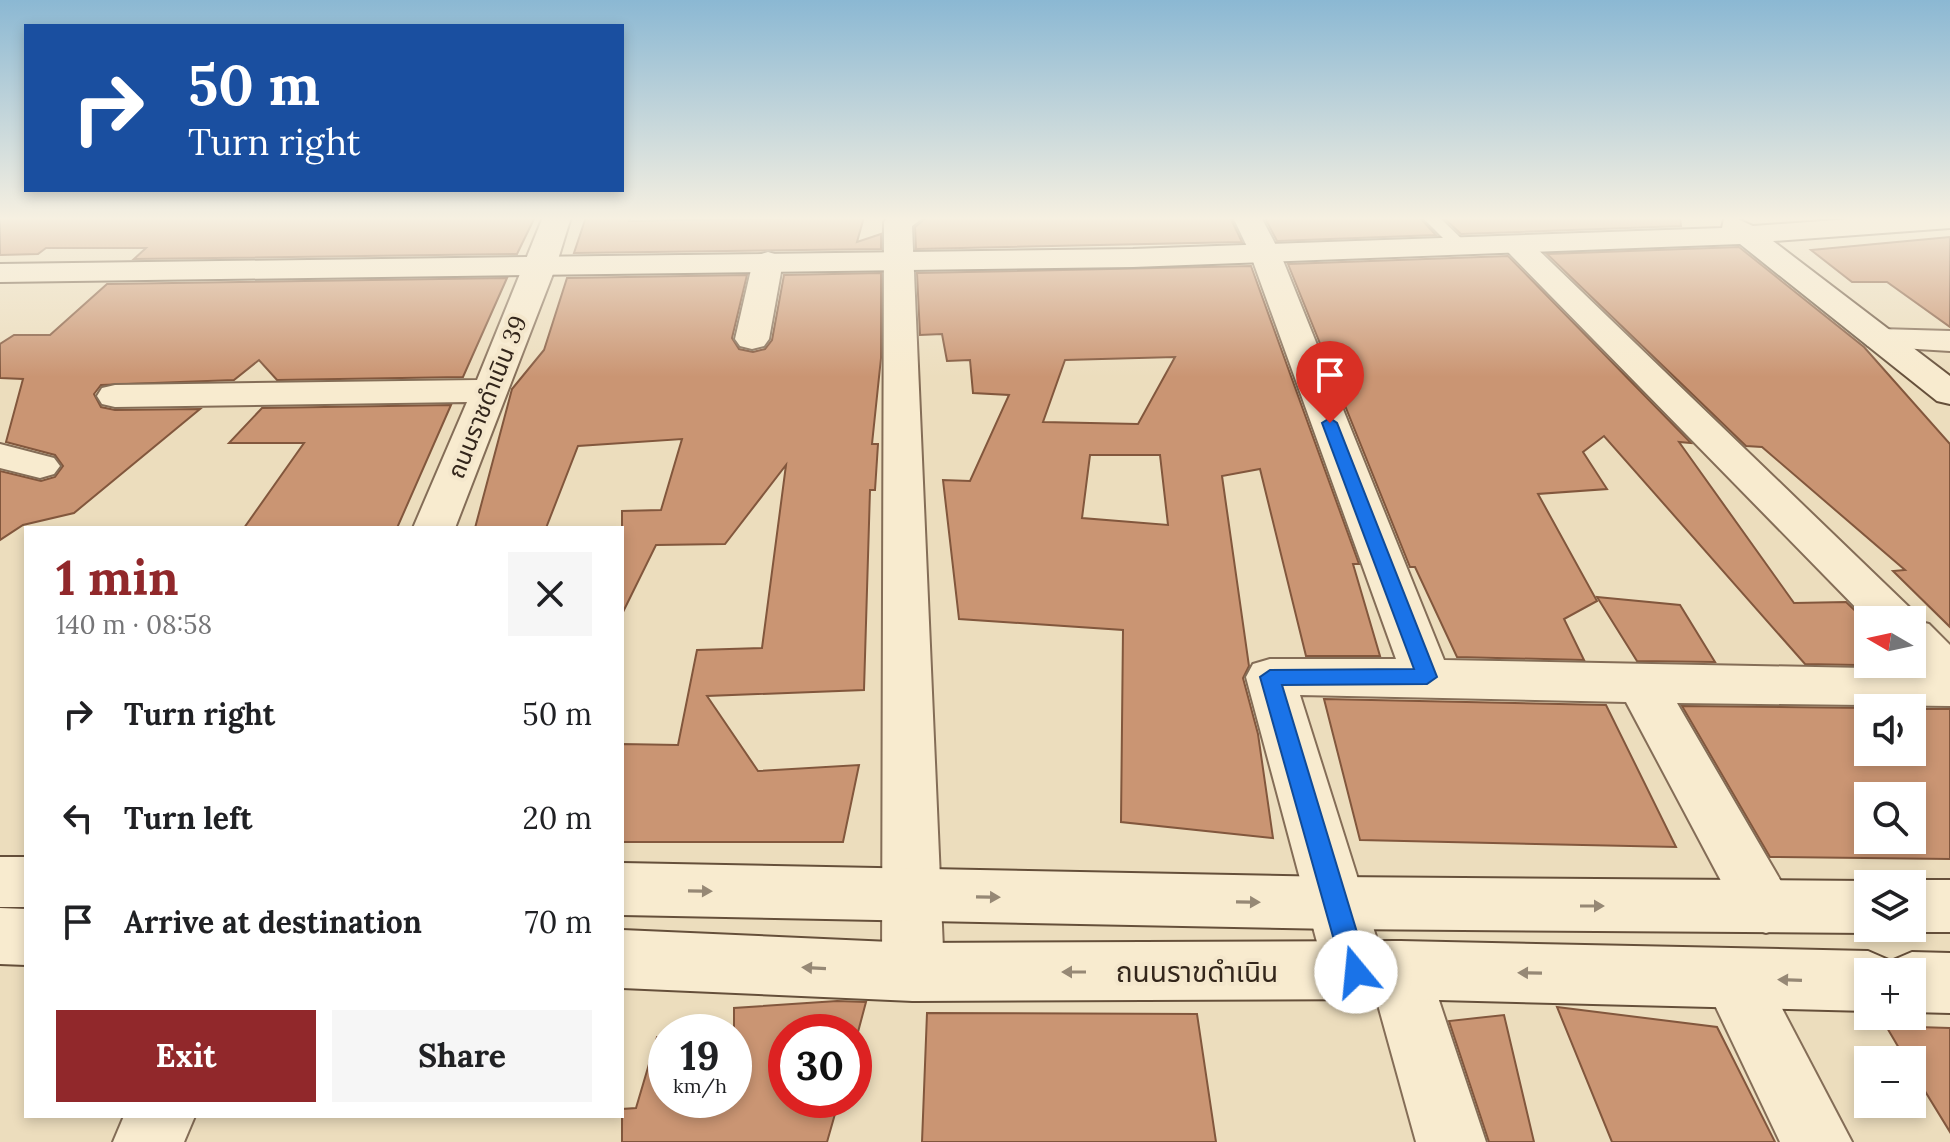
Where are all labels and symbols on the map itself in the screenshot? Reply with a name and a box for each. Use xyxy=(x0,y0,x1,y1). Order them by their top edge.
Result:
street label: ถนนราชดำเนิน 39 xyxy=(440,311,534,483)
pin xyxy=(1296,341,1364,423)
north arrow xyxy=(1854,606,1926,678)
one-way arrow xyxy=(688,885,713,897)
one-way arrow xyxy=(976,891,1001,903)
one-way arrow xyxy=(1236,896,1261,908)
one-way arrow xyxy=(1580,900,1605,912)
position arrow xyxy=(1314,930,1398,1014)
street label: ถนนราขดำเนิน xyxy=(1116,954,1278,990)
one-way arrow xyxy=(801,961,826,974)
one-way arrow xyxy=(1061,966,1086,978)
one-way arrow xyxy=(1517,967,1542,979)
one-way arrow xyxy=(1777,973,1802,986)
speed limit sign: 30 xyxy=(768,1014,872,1118)

